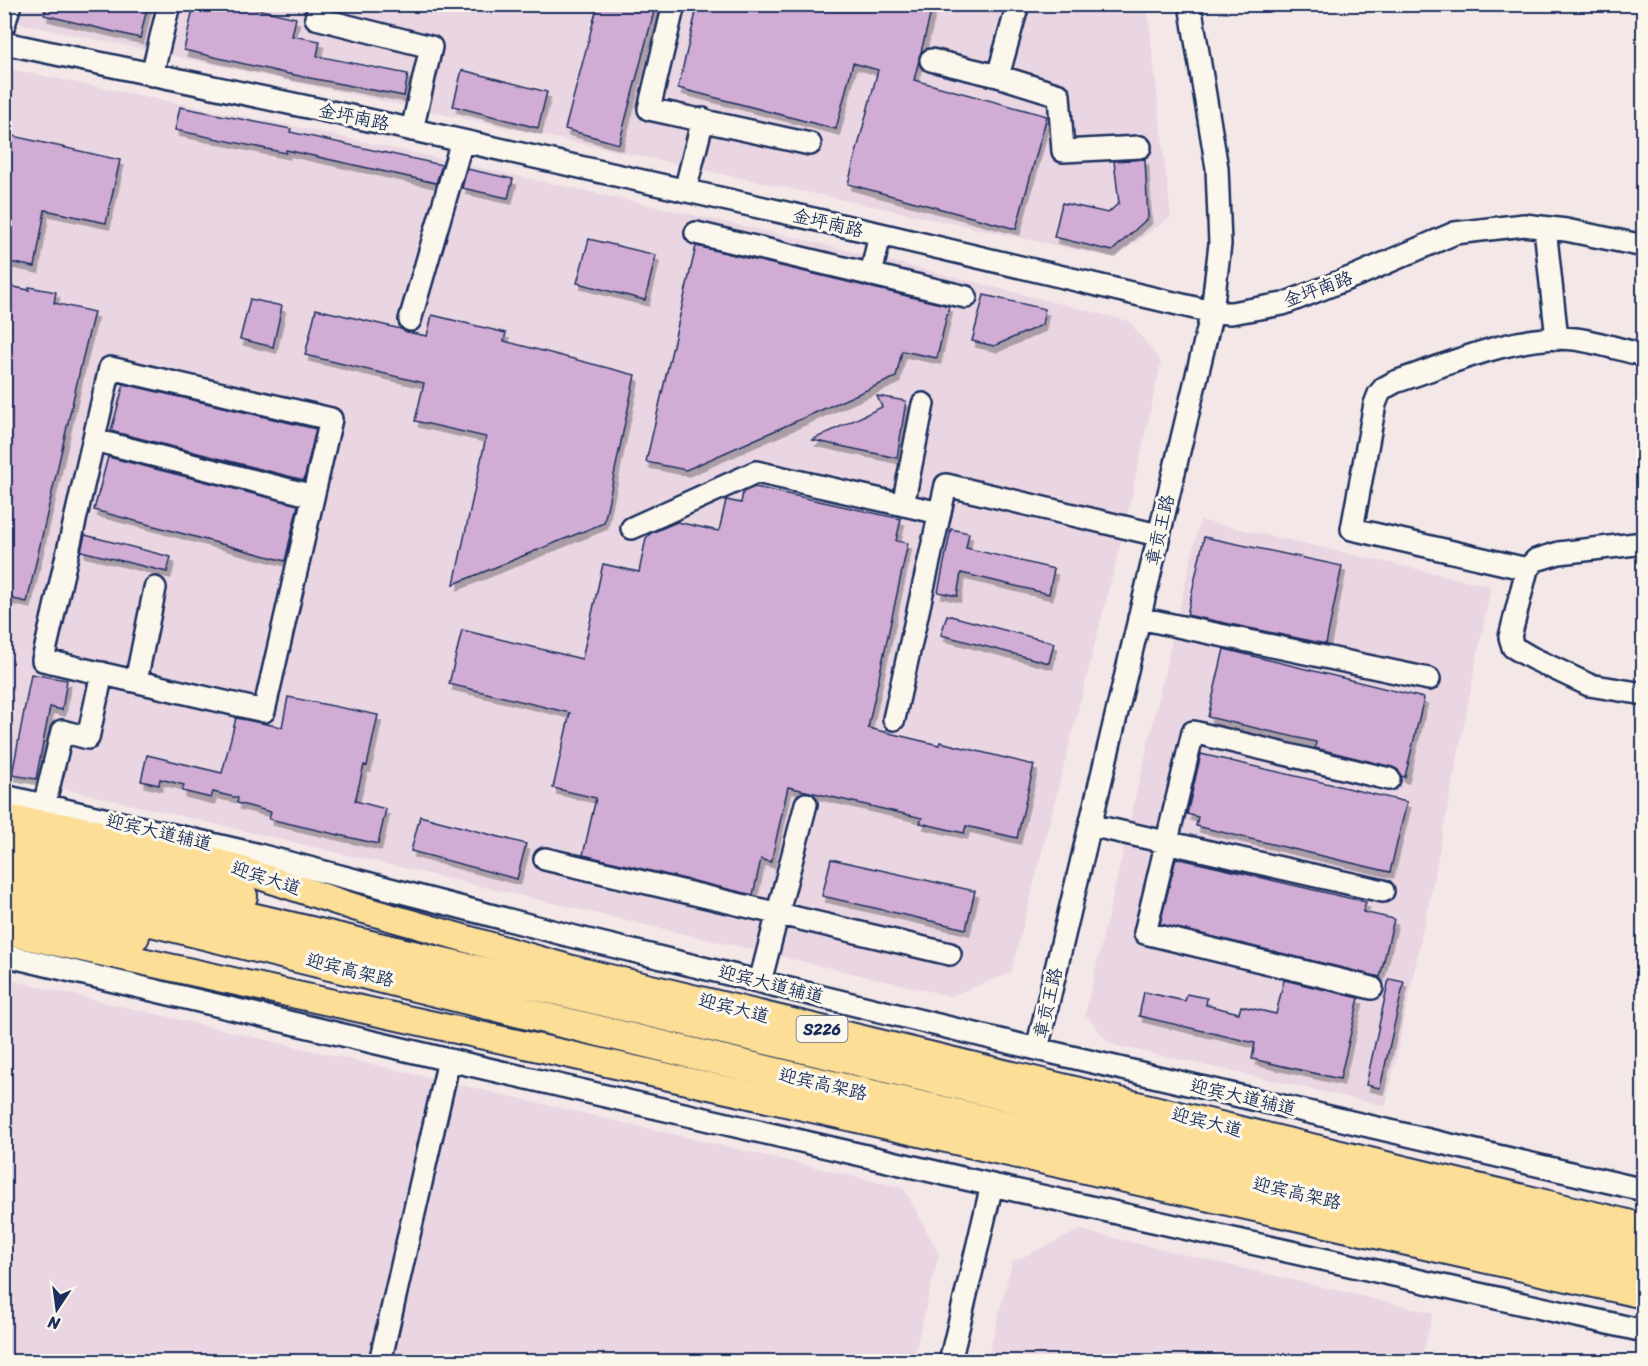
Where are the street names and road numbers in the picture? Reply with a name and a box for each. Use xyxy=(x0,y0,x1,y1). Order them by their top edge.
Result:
street label: 金坪南路 xyxy=(315,94,393,140)
street label: 金坪南路 xyxy=(789,199,867,247)
street label: 金坪南路 xyxy=(1279,262,1357,316)
street label: 章贡王路 xyxy=(1136,491,1184,569)
street label: 迎宾大道辅道 xyxy=(103,804,215,860)
street label: 迎宾大道 xyxy=(227,852,305,904)
street label: 迎宾高架路 xyxy=(302,944,398,996)
street label: 迎宾大道辅道 xyxy=(716,960,826,1008)
street label: 章贡王路 xyxy=(1024,964,1072,1042)
street label: 迎宾大道 xyxy=(696,989,772,1027)
road number: S226 xyxy=(796,1016,848,1042)
street label: 迎宾高架路 xyxy=(776,1058,870,1110)
street label: 迎宾大道辅道 xyxy=(1187,1069,1299,1125)
street label: 迎宾大道 xyxy=(1168,1098,1246,1146)
street label: 迎宾高架路 xyxy=(1250,1167,1344,1219)

